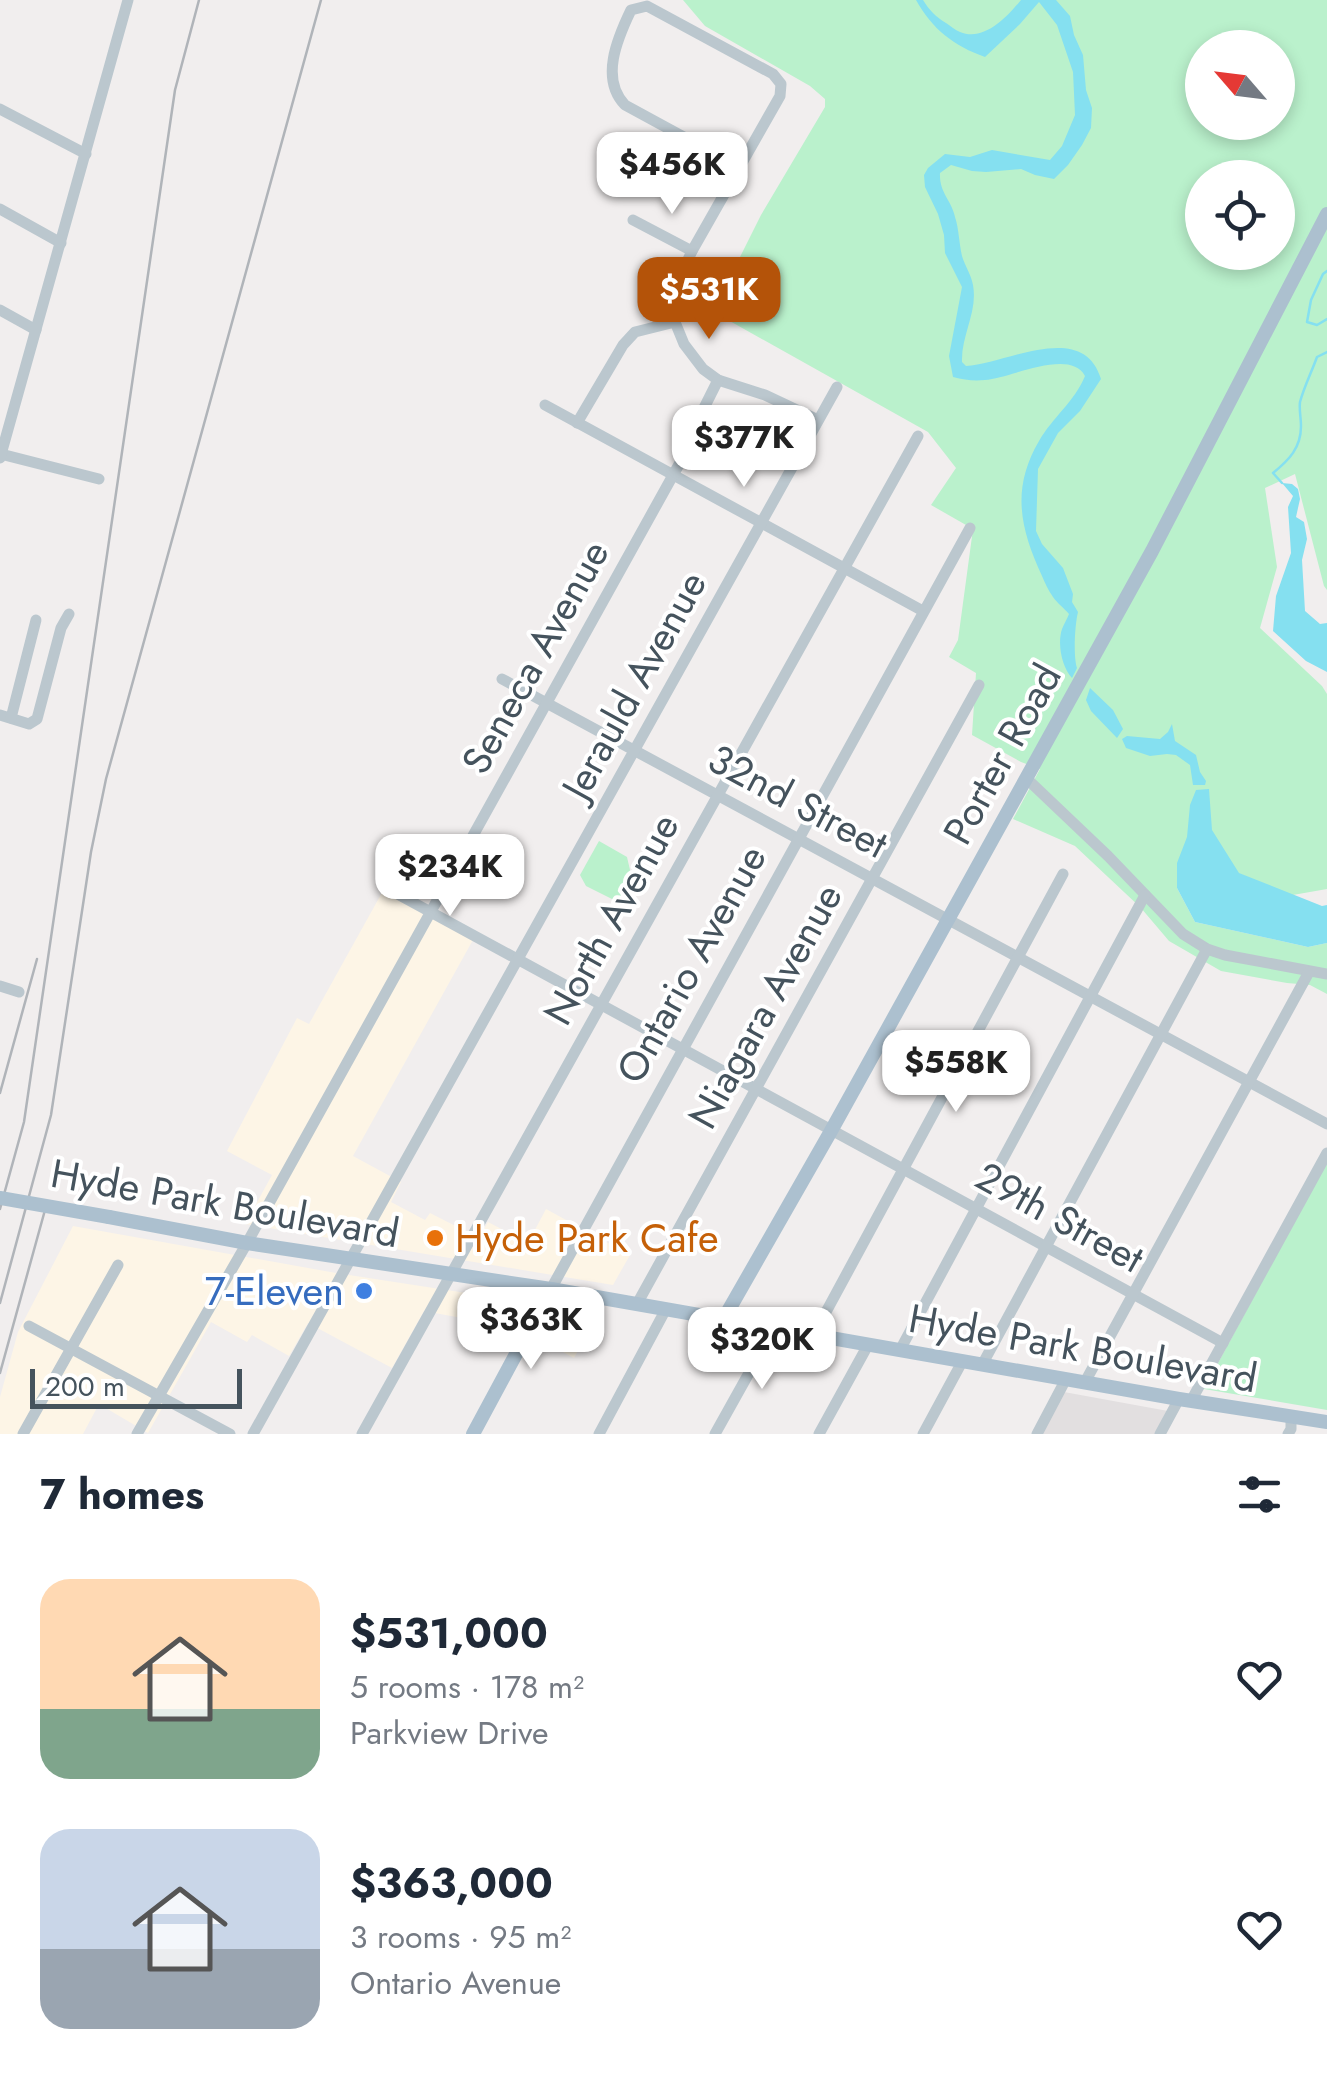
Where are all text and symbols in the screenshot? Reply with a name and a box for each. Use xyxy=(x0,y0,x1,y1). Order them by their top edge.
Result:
north arrow xyxy=(1185,30,1295,140)
map controls xyxy=(1185,30,1295,270)
pin: $456K xyxy=(602,132,742,217)
text: $456K xyxy=(619,141,725,187)
button: locate xyxy=(1185,160,1295,270)
pin: $531K xyxy=(639,257,779,342)
text: $531K xyxy=(659,266,759,312)
pin: $377K xyxy=(674,405,814,490)
text: $377K xyxy=(694,414,794,460)
street label: Seneca Avenue xyxy=(447,530,623,784)
street label: Jerauld Avenue xyxy=(545,560,721,814)
street label: Porter Road xyxy=(929,653,1075,855)
street label: 32nd Street xyxy=(698,729,898,873)
street label: North Avenue xyxy=(529,803,693,1035)
pin: $234K xyxy=(380,834,520,919)
street label: Ontario Avenue xyxy=(602,834,780,1094)
text: $234K xyxy=(397,843,503,889)
street label: Niagara Avenue xyxy=(674,873,856,1139)
pin: $558K xyxy=(886,1030,1026,1115)
text: $558K xyxy=(904,1039,1008,1085)
street label: Hyde Park Boulevard xyxy=(46,1144,404,1262)
street label: 29th Street xyxy=(966,1147,1155,1287)
place label: Hyde Park Cafe xyxy=(455,1209,719,1267)
marker: Hyde Park Cafe xyxy=(424,1227,446,1249)
place label: 7-Eleven xyxy=(205,1262,344,1320)
marker: 7-Eleven xyxy=(353,1280,375,1302)
pin: $363K xyxy=(461,1287,601,1372)
street label: Hyde Park Boulevard xyxy=(904,1289,1262,1407)
text: $363K xyxy=(479,1296,583,1342)
pin: $320K xyxy=(692,1307,832,1392)
text: $320K xyxy=(710,1316,814,1362)
scale bar xyxy=(30,1364,242,1408)
text: 200 m xyxy=(45,1366,125,1407)
text: 7 homes xyxy=(40,1464,204,1525)
icon: filters xyxy=(1232,1467,1287,1522)
text: $531,000 xyxy=(350,1603,548,1664)
icon: home xyxy=(120,1619,240,1739)
icon: heart xyxy=(1232,1652,1287,1707)
text: 5 rooms · 178 m² xyxy=(350,1664,584,1710)
text: Parkview Drive xyxy=(350,1710,548,1756)
text: $363,000 xyxy=(350,1853,553,1914)
icon: home xyxy=(120,1869,240,1989)
icon: heart xyxy=(1232,1902,1287,1957)
text: 3 rooms · 95 m² xyxy=(350,1914,571,1960)
text: Ontario Avenue xyxy=(350,1960,561,2006)

